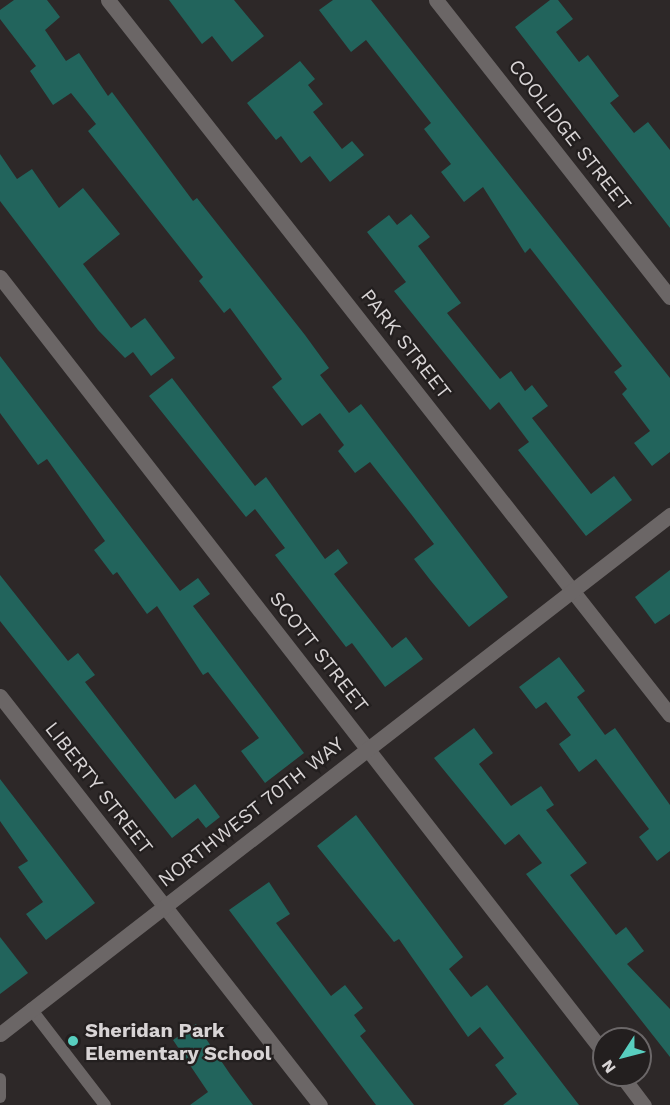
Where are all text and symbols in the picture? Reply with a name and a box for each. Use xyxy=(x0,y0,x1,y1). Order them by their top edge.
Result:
street label: COOLIDGE STREET xyxy=(504,55,636,215)
street label: PARK STREET xyxy=(356,284,456,404)
street label: SCOTT STREET xyxy=(264,587,374,717)
street label: LIBERTY STREET xyxy=(40,717,158,859)
street label: NORTHWEST 70TH WAY xyxy=(153,731,349,893)
place label: Sheridan Park Elementary School xyxy=(85,1018,272,1065)
north arrow xyxy=(592,1027,652,1087)
marker: Sheridan Park Elementary School xyxy=(66,1034,80,1048)
text: N xyxy=(597,1056,620,1077)

